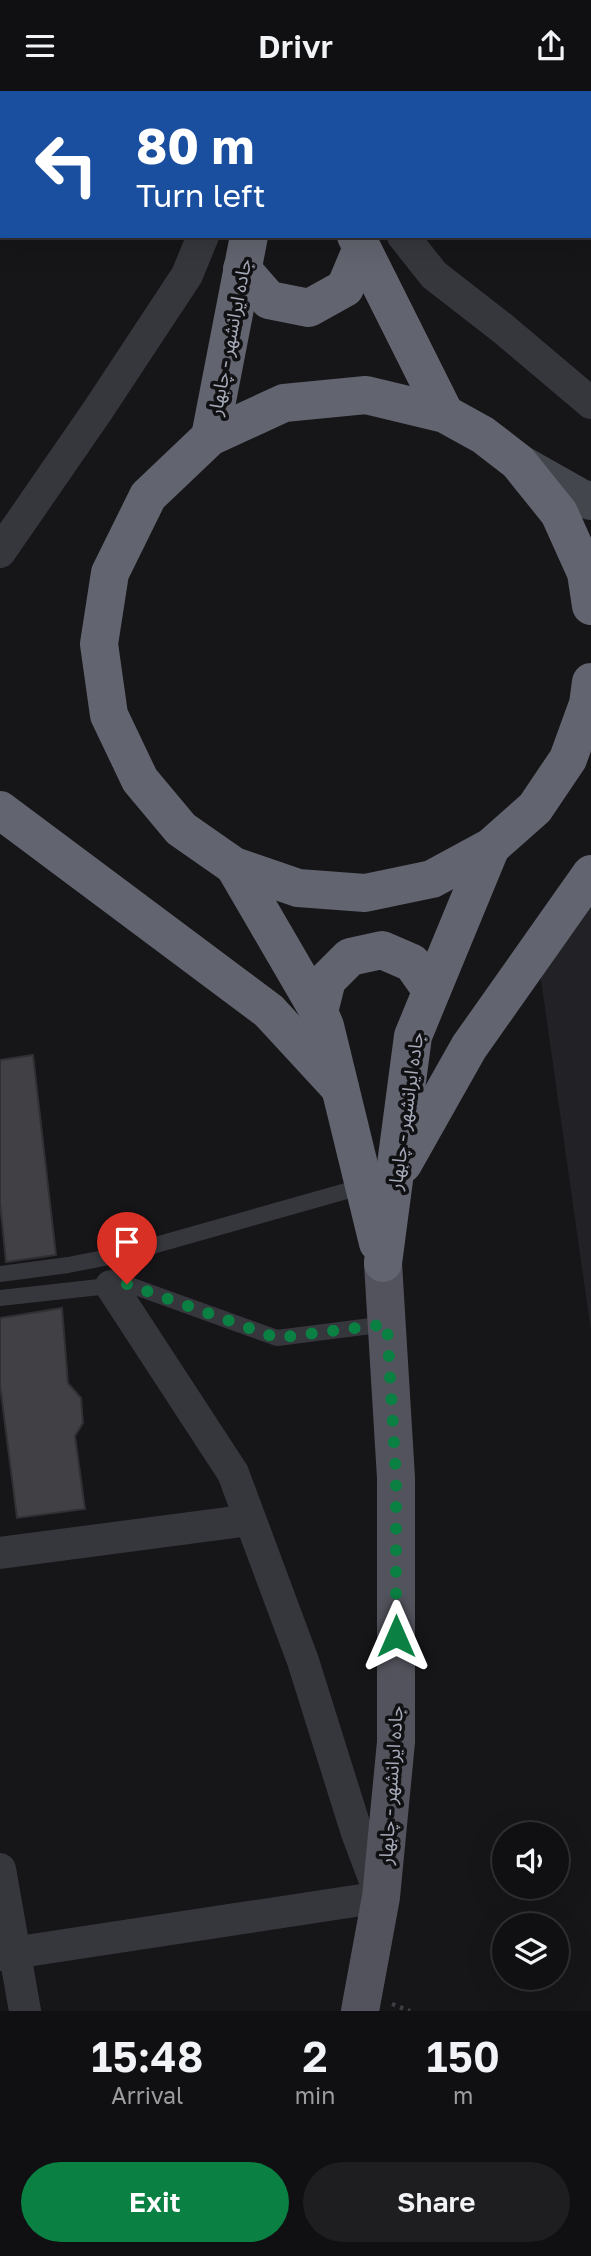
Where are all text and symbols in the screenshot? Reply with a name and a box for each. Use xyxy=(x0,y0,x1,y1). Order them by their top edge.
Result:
icon: menu xyxy=(21,27,59,65)
text: Drivr xyxy=(258,27,333,65)
icon: share xyxy=(532,27,570,65)
text: 80 m xyxy=(136,116,254,175)
icon: left xyxy=(21,119,112,210)
text: Turn left xyxy=(136,176,265,214)
street label: جاده ایرانشهر - چابهار xyxy=(202,257,257,419)
street label: جاده ایرانشهر - چابهار xyxy=(382,1031,429,1193)
pin xyxy=(97,1212,157,1284)
icon: arrive xyxy=(108,1223,146,1261)
position arrow xyxy=(359,1599,433,1673)
street label: جاده ایرانشهر - چابهار xyxy=(373,1705,409,1866)
map controls xyxy=(492,1822,569,1990)
button: sound xyxy=(492,1822,569,1899)
button: layers xyxy=(492,1913,569,1990)
text: 15:48 xyxy=(91,2031,203,2081)
text: 2 xyxy=(302,2031,328,2081)
text: 150 xyxy=(427,2031,500,2081)
text: Arrival xyxy=(111,2081,183,2109)
text: min xyxy=(295,2081,335,2109)
text: m xyxy=(453,2081,473,2109)
button: Exit xyxy=(21,2162,289,2242)
button: Share xyxy=(303,2162,570,2242)

